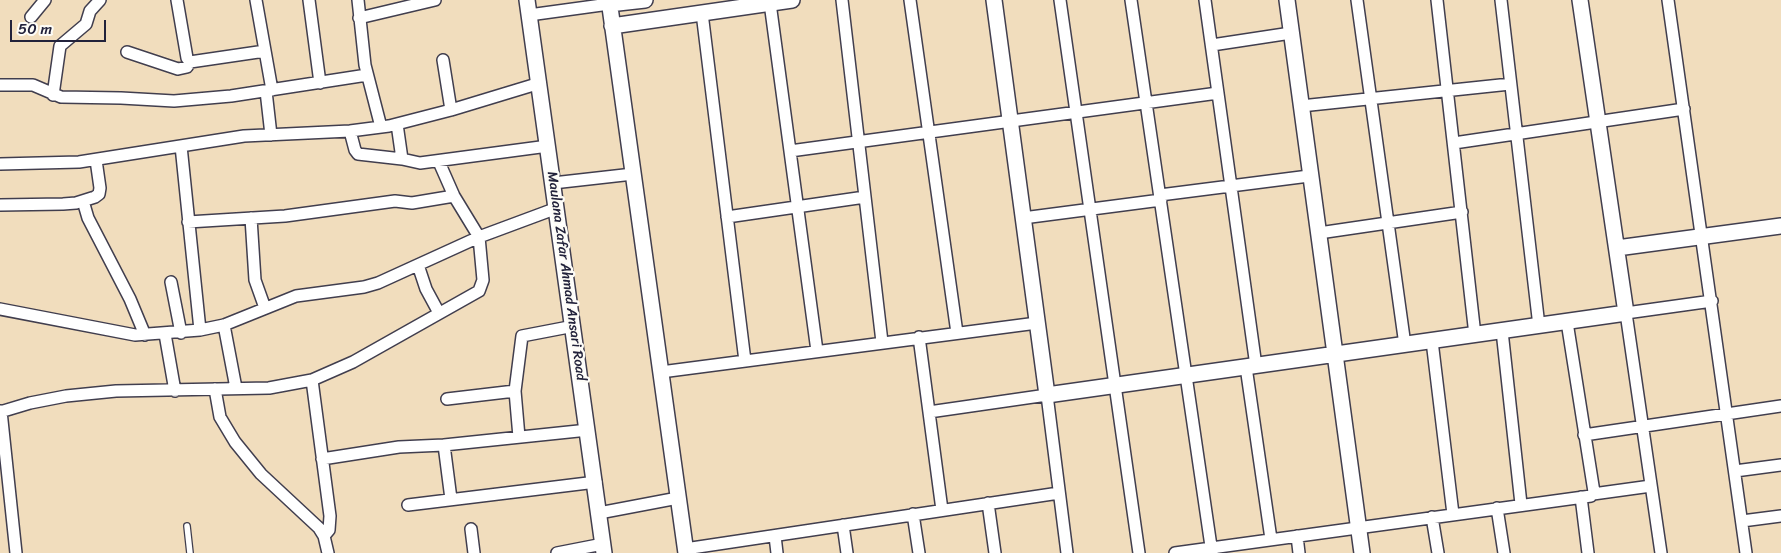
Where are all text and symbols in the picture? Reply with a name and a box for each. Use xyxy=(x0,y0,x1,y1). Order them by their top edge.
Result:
scale bar xyxy=(12,10,109,42)
text: 50 m xyxy=(18,16,52,42)
street label: Maulana Zafar Ahmad Ansari Road xyxy=(543,170,589,382)

